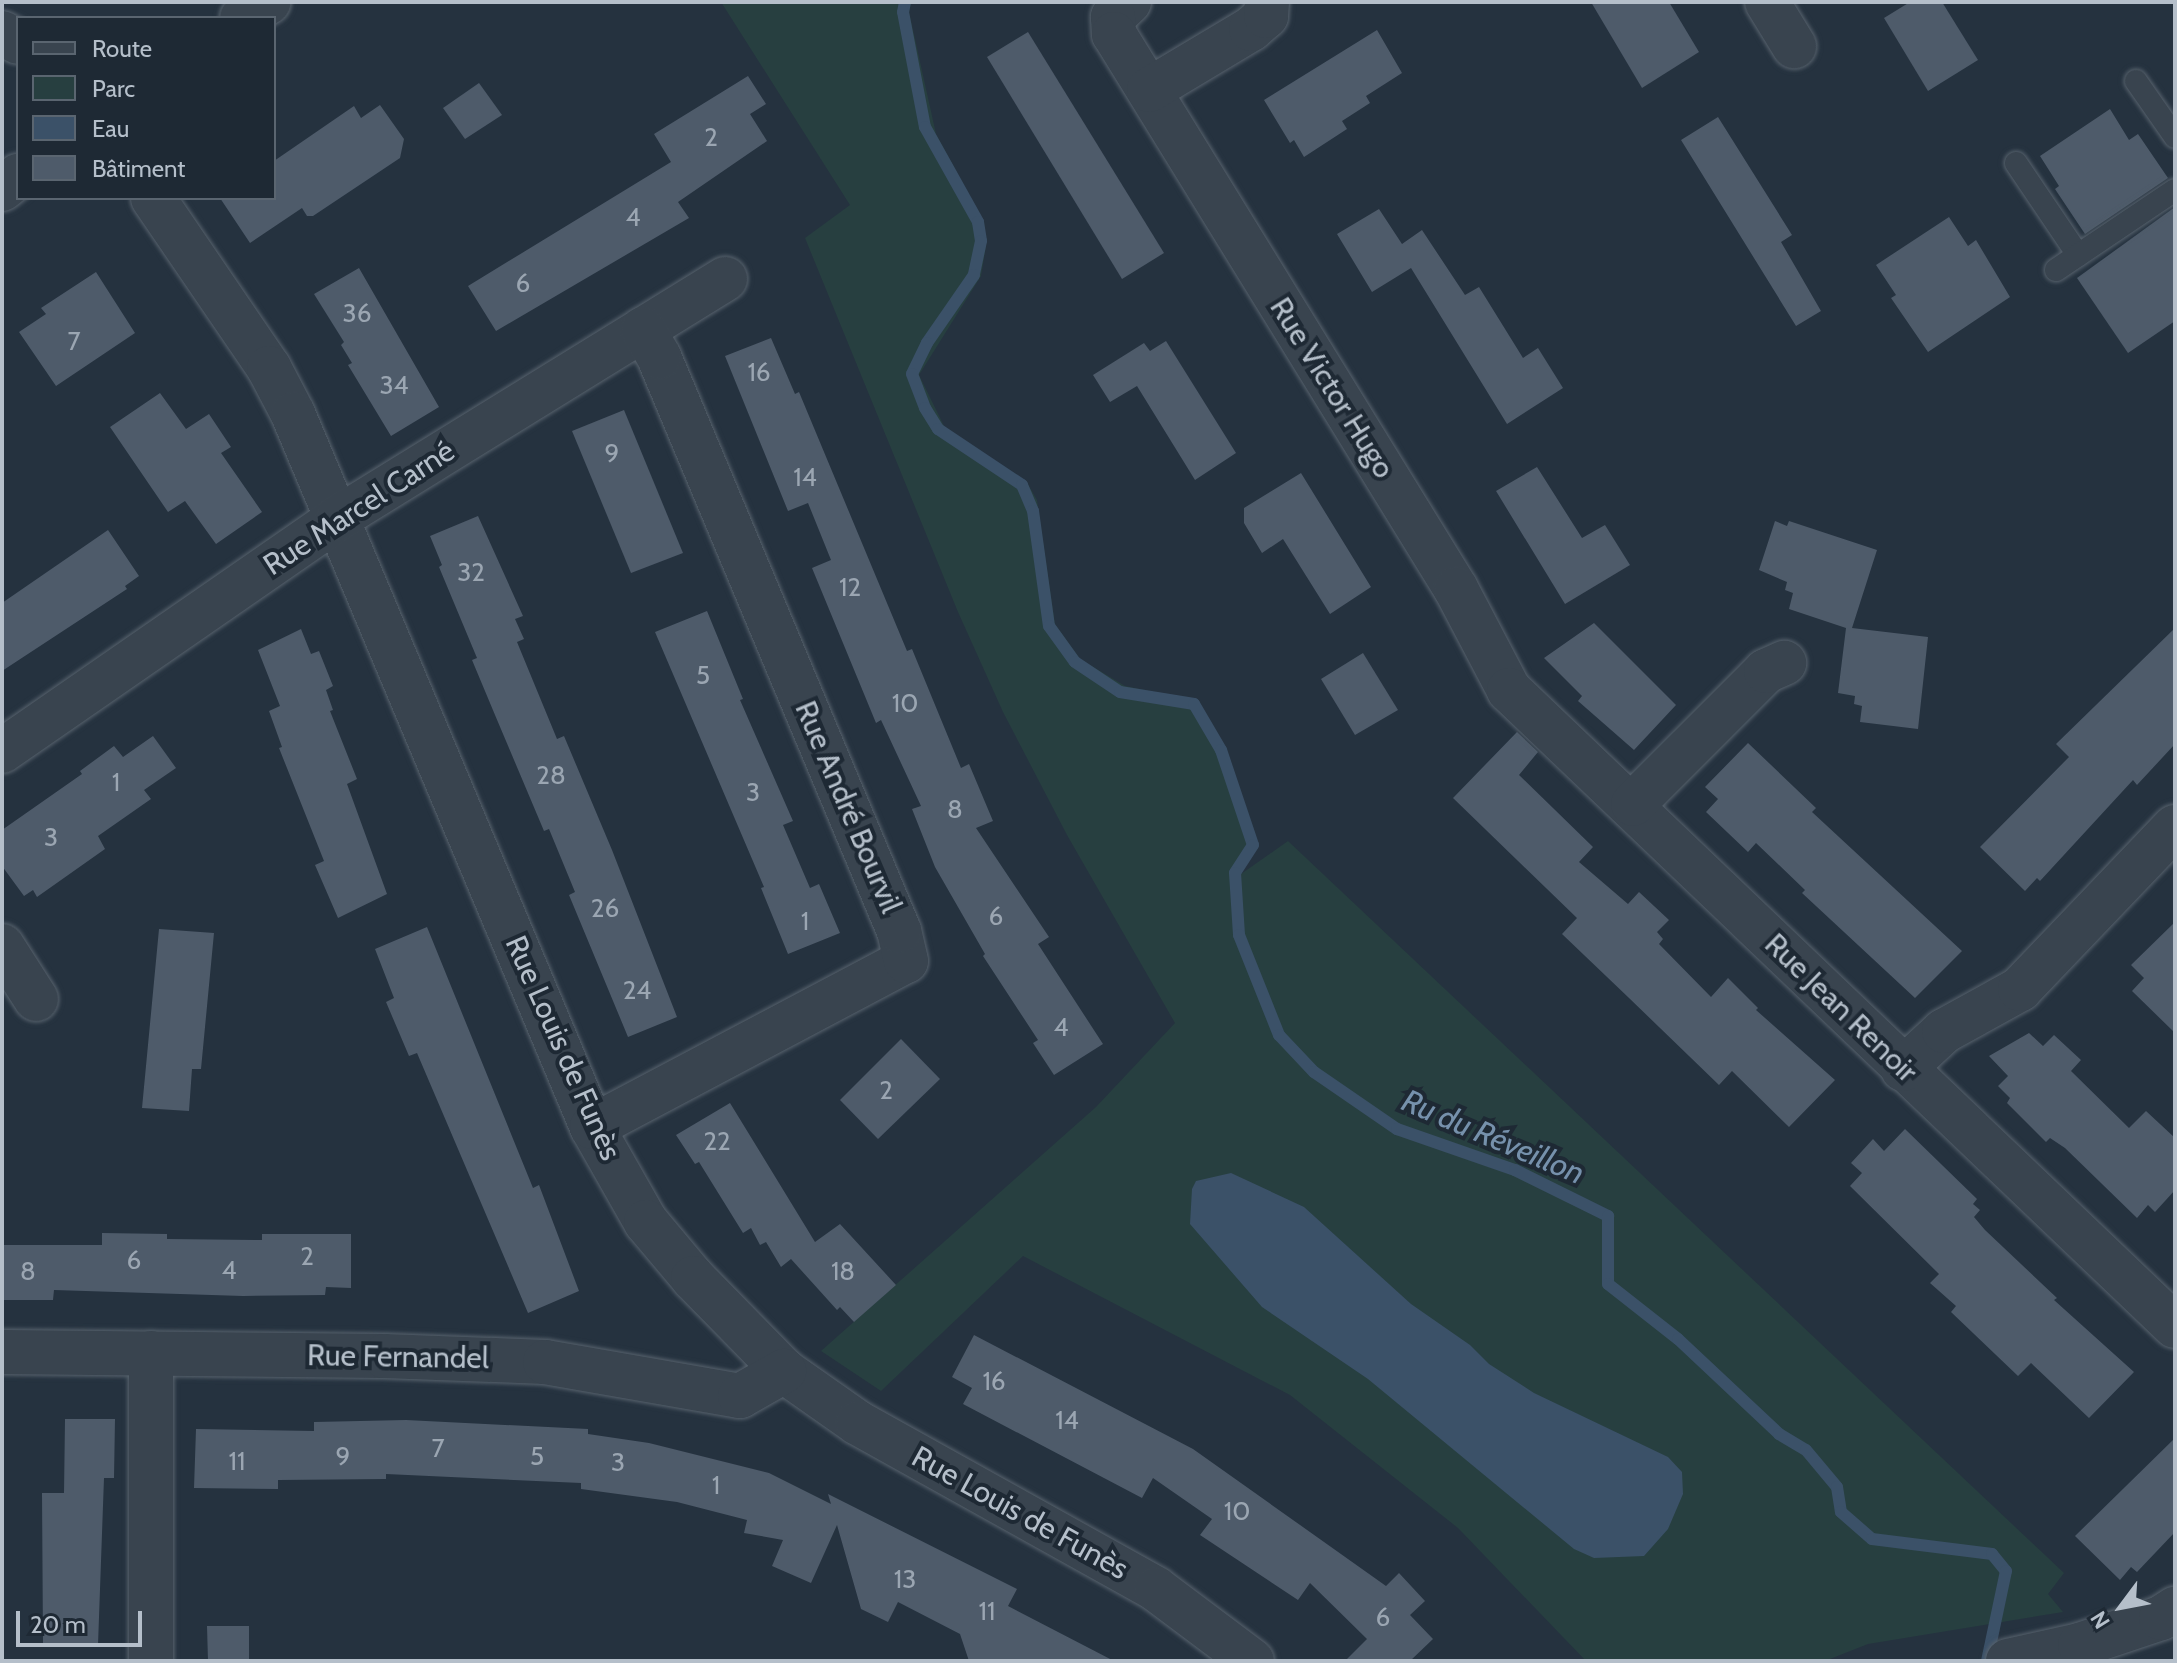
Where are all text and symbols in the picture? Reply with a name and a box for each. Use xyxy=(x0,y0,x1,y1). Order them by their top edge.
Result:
legend xyxy=(16,16,276,200)
text: Route xyxy=(92,34,152,63)
text: Parc xyxy=(92,74,135,103)
text: Eau xyxy=(92,114,129,143)
house number: 2 xyxy=(704,122,718,154)
text: Bâtiment xyxy=(92,154,185,183)
house number: 4 xyxy=(625,202,641,234)
house number: 6 xyxy=(516,268,530,300)
street label: Rue Victor Hugo xyxy=(1262,291,1402,485)
house number: 36 xyxy=(343,298,371,330)
house number: 7 xyxy=(67,326,81,358)
house number: 16 xyxy=(747,357,771,389)
house number: 34 xyxy=(379,370,409,402)
street label: Rue Marcel Carné xyxy=(257,433,461,583)
house number: 9 xyxy=(605,438,619,470)
house number: 14 xyxy=(793,462,817,494)
house number: 32 xyxy=(457,557,485,589)
house number: 12 xyxy=(839,572,861,604)
house number: 5 xyxy=(696,660,710,692)
house number: 10 xyxy=(892,688,918,720)
street label: Rue André Bourvil xyxy=(787,696,909,918)
house number: 28 xyxy=(536,760,566,792)
house number: 1 xyxy=(112,767,120,799)
house number: 3 xyxy=(746,777,760,809)
house number: 8 xyxy=(947,794,963,826)
house number: 3 xyxy=(44,822,58,854)
house number: 26 xyxy=(591,893,619,925)
house number: 6 xyxy=(989,901,1003,933)
house number: 1 xyxy=(801,906,809,938)
street label: Rue Jean Renoir xyxy=(1757,926,1925,1090)
street label: Rue Louis de Funès xyxy=(497,930,629,1166)
house number: 24 xyxy=(623,975,651,1007)
house number: 4 xyxy=(1053,1012,1069,1044)
house number: 2 xyxy=(879,1075,893,1107)
water label: Ru du Réveillon xyxy=(1396,1081,1590,1193)
house number: 22 xyxy=(703,1126,731,1158)
house number: 2 xyxy=(300,1241,314,1273)
house number: 6 xyxy=(127,1245,141,1277)
house number: 4 xyxy=(221,1255,237,1287)
house number: 8 xyxy=(20,1256,36,1288)
house number: 18 xyxy=(831,1256,855,1288)
street label: Rue Fernandel xyxy=(307,1337,489,1377)
house number: 16 xyxy=(982,1366,1006,1398)
house number: 14 xyxy=(1055,1405,1079,1437)
house number: 7 xyxy=(431,1433,445,1465)
street label: Rue Louis de Funès xyxy=(906,1439,1134,1587)
house number: 9 xyxy=(336,1441,350,1473)
house number: 5 xyxy=(530,1441,544,1473)
house number: 11 xyxy=(229,1446,245,1478)
house number: 3 xyxy=(611,1447,625,1479)
house number: 1 xyxy=(712,1470,720,1502)
house number: 10 xyxy=(1224,1496,1250,1528)
house number: 13 xyxy=(894,1564,916,1596)
north arrow xyxy=(2081,1567,2161,1647)
scale bar xyxy=(20,1595,146,1645)
house number: 11 xyxy=(979,1596,995,1628)
house number: 6 xyxy=(1376,1602,1390,1634)
text: N xyxy=(2085,1606,2116,1634)
text: 20 m xyxy=(30,1610,86,1639)

